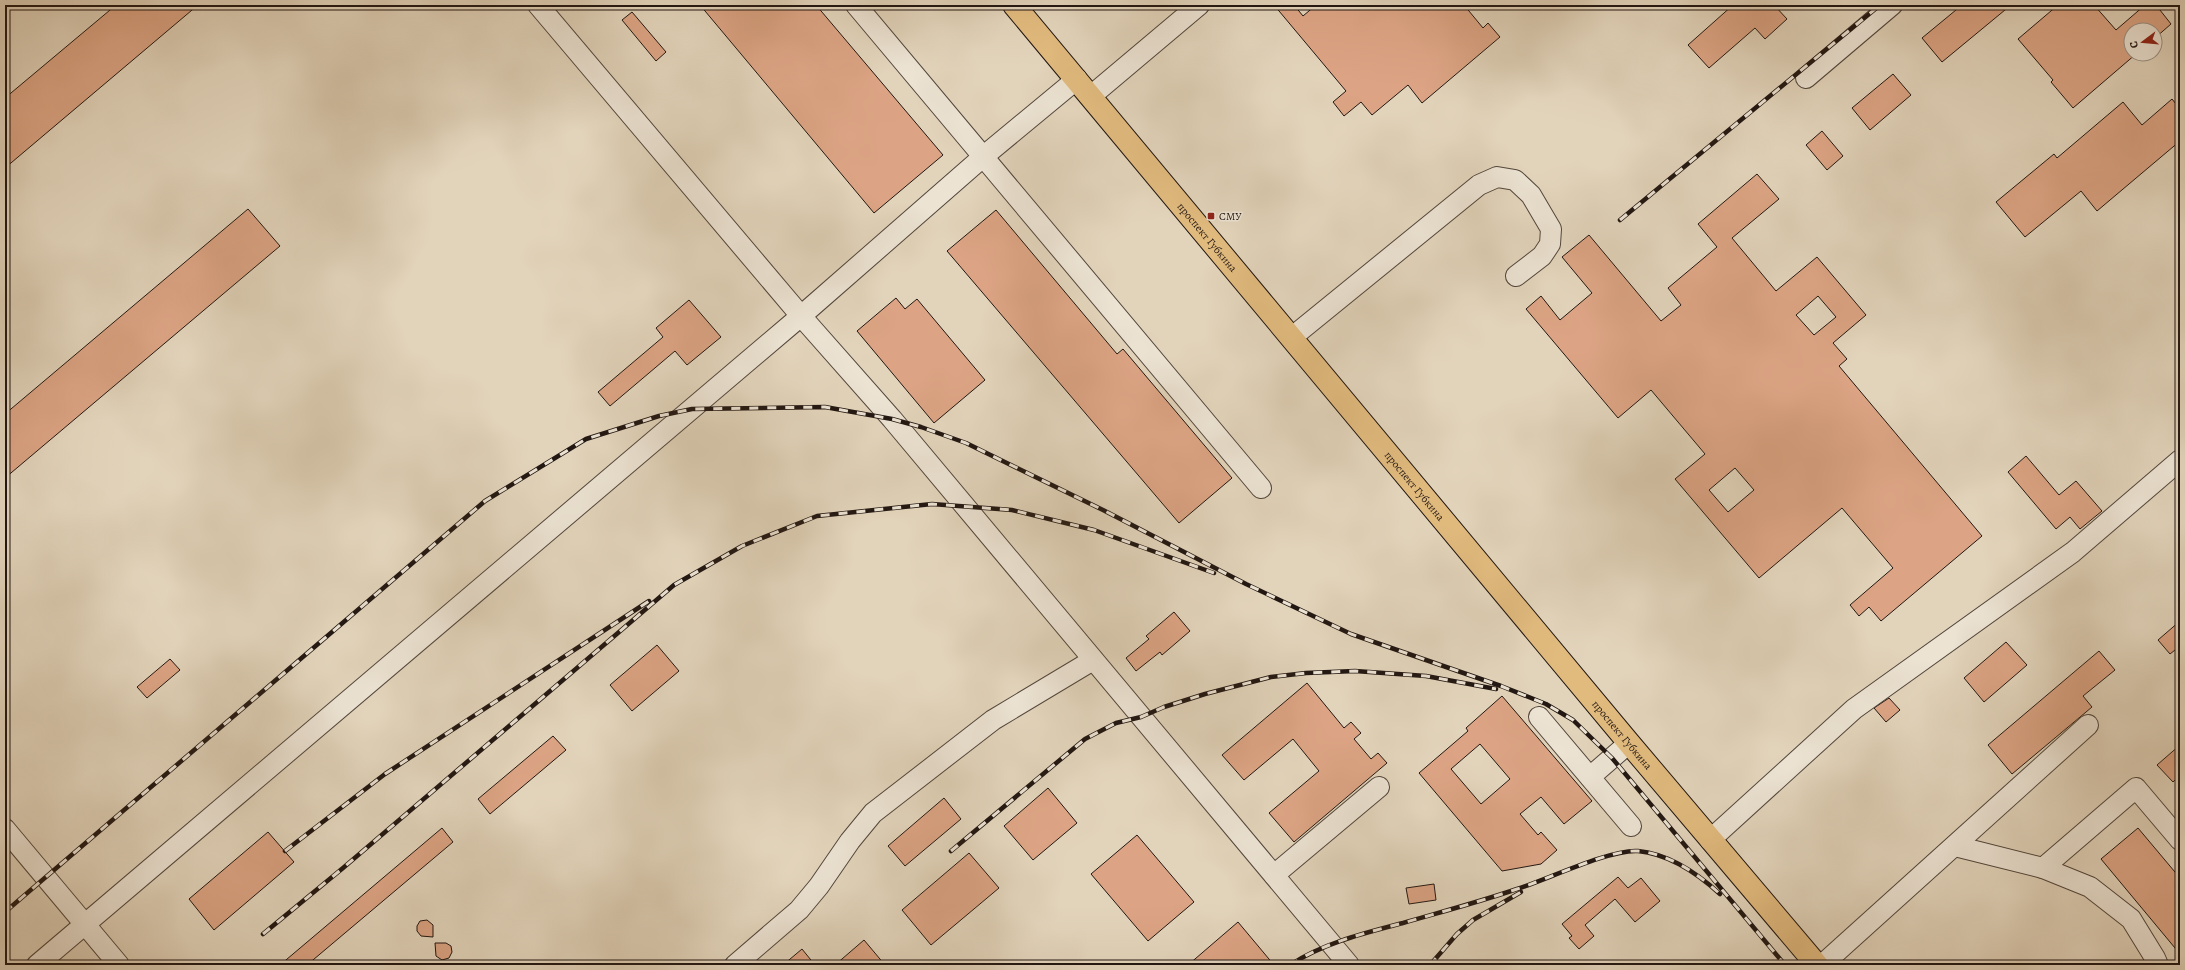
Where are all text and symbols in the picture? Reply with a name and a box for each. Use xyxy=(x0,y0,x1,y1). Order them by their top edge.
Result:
north arrow xyxy=(2123,22,2163,62)
text: С xyxy=(2126,39,2142,50)
street label: проспект Губкина xyxy=(1174,199,1241,276)
place label: СМУ xyxy=(1219,209,1242,224)
marker: СМУ xyxy=(1206,211,1216,221)
street label: проспект Губкина xyxy=(1381,448,1448,525)
street label: проспект Губкина xyxy=(1588,697,1656,774)

